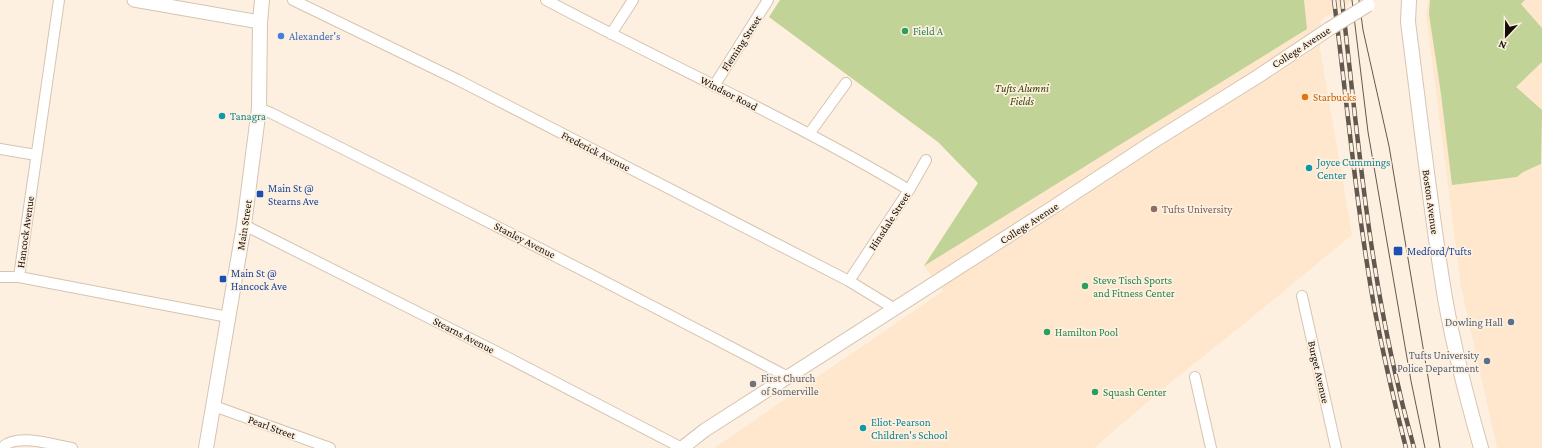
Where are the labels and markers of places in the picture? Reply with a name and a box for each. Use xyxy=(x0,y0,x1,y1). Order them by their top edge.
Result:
place label: Field A xyxy=(913,25,944,37)
marker: Field A xyxy=(900,26,910,36)
place label: Alexander's xyxy=(289,30,340,42)
marker: Alexander's xyxy=(276,31,286,41)
place label: Starbucks xyxy=(1313,91,1356,103)
marker: Starbucks xyxy=(1300,92,1310,102)
place label: Tanagra xyxy=(230,110,266,123)
marker: Tanagra xyxy=(217,111,227,121)
place label: Joyce Cummings Center xyxy=(1316,156,1390,181)
marker: Joyce Cummings Center xyxy=(1304,163,1314,173)
place label: Main St @ Stearns Ave xyxy=(268,182,319,207)
marker: Main St @ Stearns Ave xyxy=(255,189,265,199)
place label: Tufts University xyxy=(1162,203,1233,216)
marker: Tufts University xyxy=(1149,204,1159,214)
marker: Medford/Tufts xyxy=(1392,245,1404,257)
place label: Medford/Tufts xyxy=(1407,245,1471,257)
place label: Main St @ Hancock Ave xyxy=(231,267,287,292)
marker: Main St @ Hancock Ave xyxy=(218,274,228,284)
place label: Steve Tisch Sports and Fitness Center xyxy=(1093,274,1175,299)
marker: Steve Tisch Sports and Fitness Center xyxy=(1080,281,1090,291)
place label: Dowling Hall xyxy=(1445,316,1503,329)
marker: Dowling Hall xyxy=(1506,317,1516,327)
place label: Hamilton Pool xyxy=(1055,326,1118,338)
marker: Hamilton Pool xyxy=(1042,327,1052,337)
place label: Tufts University Police Department xyxy=(1397,349,1480,375)
marker: Tufts University Police Department xyxy=(1482,356,1492,366)
place label: First Church of Somerville xyxy=(761,372,819,397)
marker: First Church of Somerville xyxy=(748,379,758,389)
place label: Squash Center xyxy=(1103,386,1167,399)
marker: Squash Center xyxy=(1090,387,1100,397)
place label: Eliot-Pearson Children's School xyxy=(871,416,948,441)
marker: Eliot-Pearson Children's School xyxy=(858,423,868,433)

